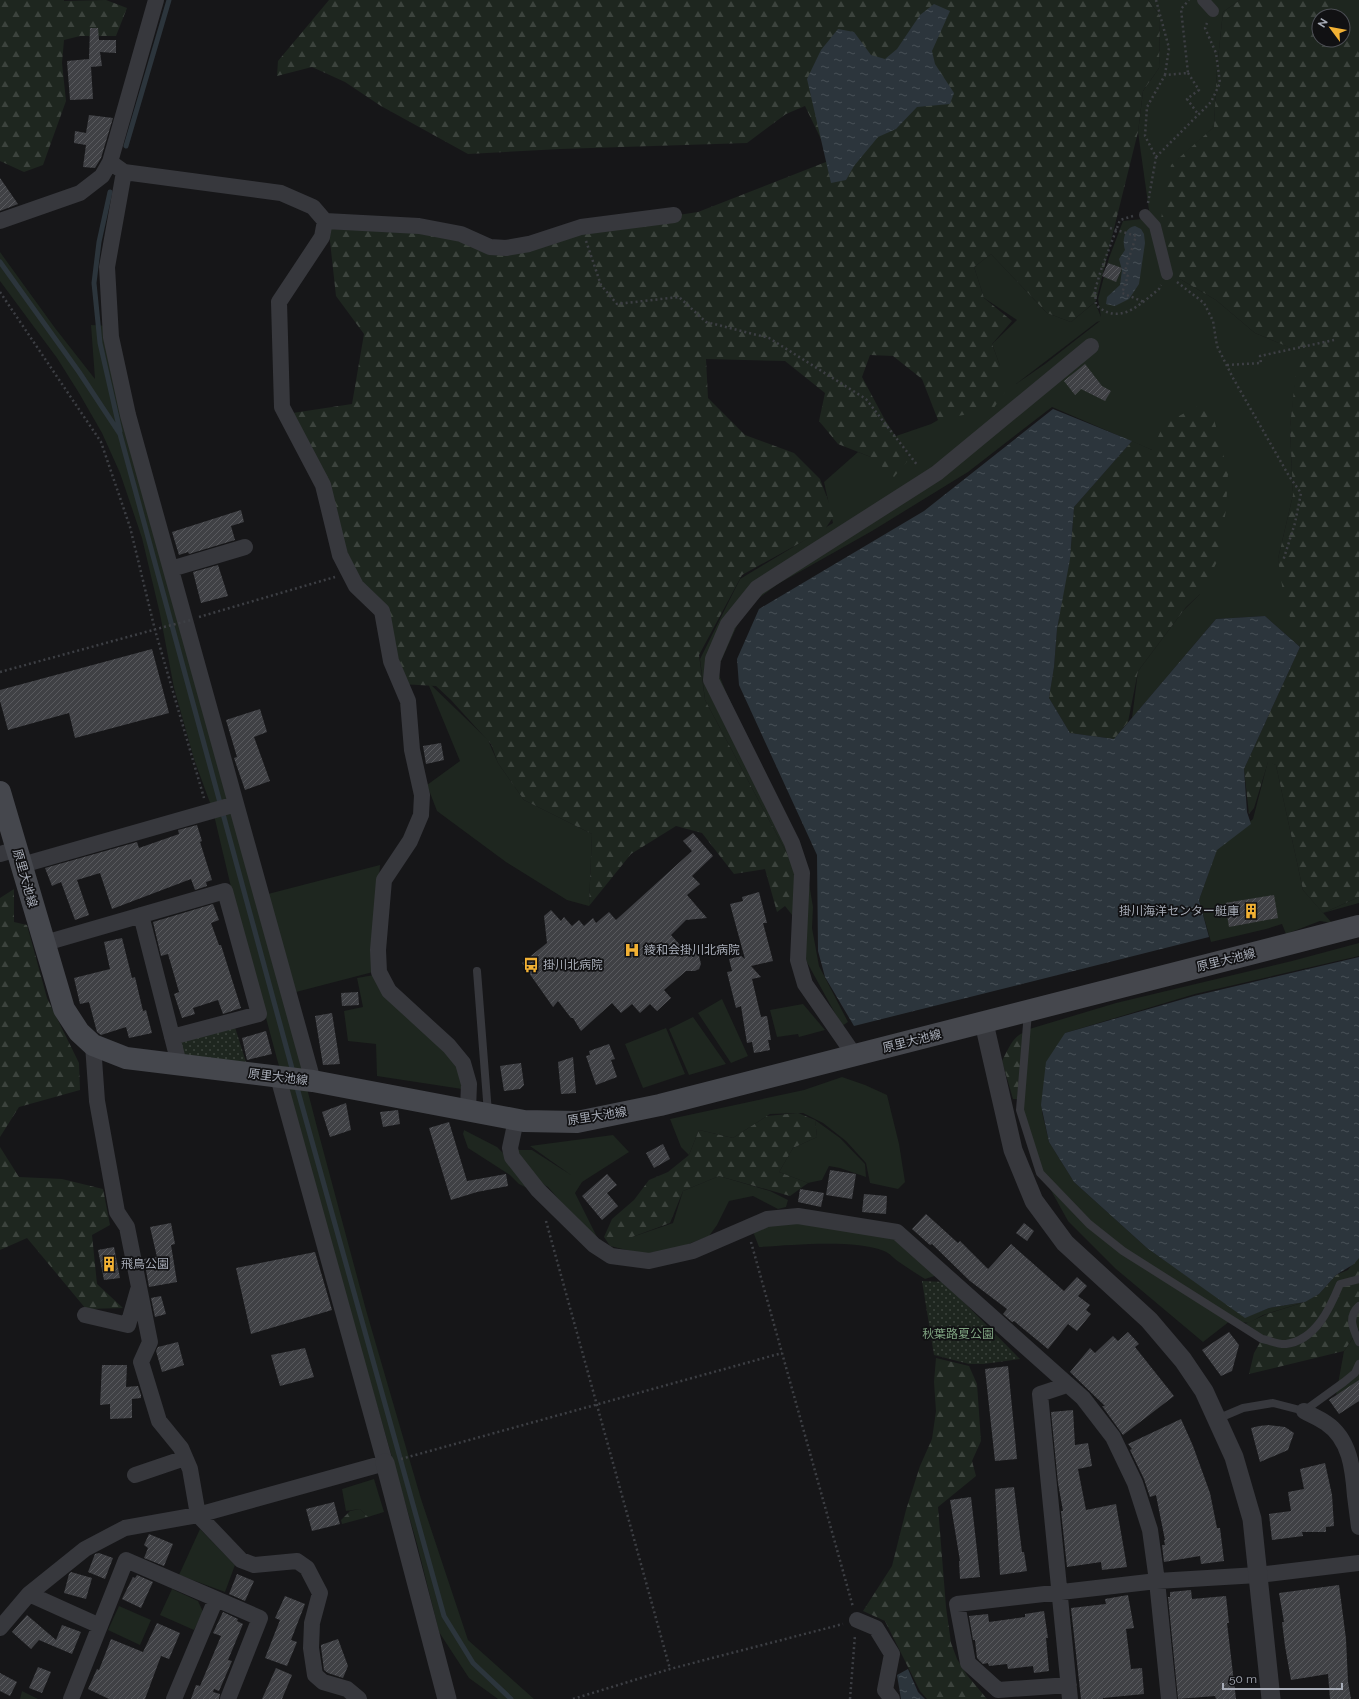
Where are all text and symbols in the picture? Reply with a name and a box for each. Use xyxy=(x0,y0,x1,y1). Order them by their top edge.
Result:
north arrow xyxy=(1311,8,1351,48)
text: N xyxy=(1315,16,1331,30)
street label: 原里大池線 xyxy=(10,847,40,909)
building icon: 掛川海洋センター艇庫 xyxy=(1242,902,1260,920)
place label: 掛川海洋センター艇庫 xyxy=(1119,904,1239,918)
hospital icon: 綾和会掛川北病院 xyxy=(623,941,641,959)
place label: 綾和会掛川北病院 xyxy=(644,943,740,957)
street label: 原里大池線 xyxy=(1195,946,1257,974)
bus stop icon: 掛川北病院 xyxy=(522,956,540,974)
place label: 掛川北病院 xyxy=(543,958,603,972)
street label: 原里大池線 xyxy=(881,1027,943,1055)
street label: 原里大池線 xyxy=(247,1066,309,1088)
street label: 原里大池線 xyxy=(566,1104,628,1128)
building icon: 飛鳥公園 xyxy=(100,1255,118,1273)
place label: 飛鳥公園 xyxy=(121,1257,169,1271)
park label: 秋葉路夏公園 xyxy=(922,1327,994,1341)
scale bar xyxy=(1223,1665,1342,1691)
text: 50 m xyxy=(1229,1672,1257,1686)

